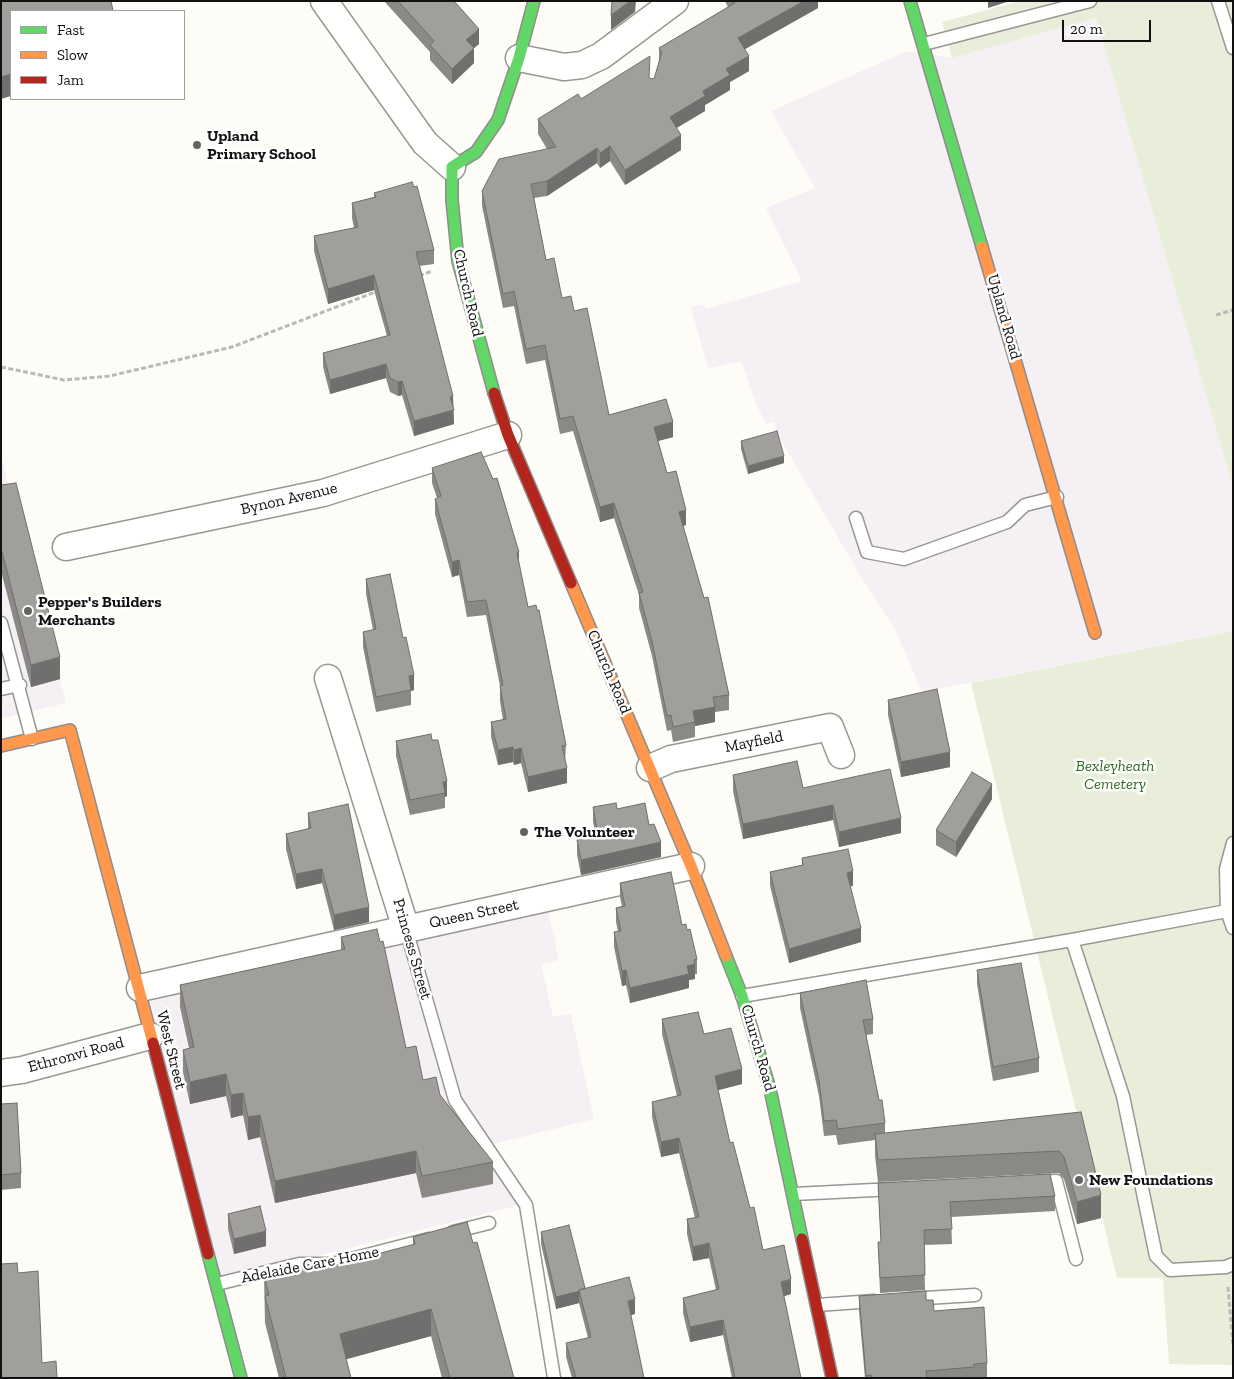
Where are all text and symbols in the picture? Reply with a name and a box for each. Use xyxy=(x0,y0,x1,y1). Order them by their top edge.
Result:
legend xyxy=(10,10,185,100)
scale bar xyxy=(1064,10,1153,42)
text: 20 m xyxy=(1070,20,1103,38)
text: Fast xyxy=(57,21,85,39)
text: Slow xyxy=(57,46,88,64)
text: Jam xyxy=(57,71,84,89)
place label: Upland Primary School xyxy=(207,126,316,164)
marker: Upland Primary School xyxy=(191,139,203,151)
street label: Church Road xyxy=(449,247,487,339)
street label: Upland Road xyxy=(983,272,1025,362)
street label: Bynon Avenue xyxy=(239,479,339,519)
place label: Pepper's Builders Merchants xyxy=(38,592,162,630)
marker: Pepper's Builders Merchants xyxy=(22,605,34,617)
street label: Church Road xyxy=(583,627,635,717)
street label: Mayfield xyxy=(723,727,785,757)
park label: Bexleyheath Cemetery xyxy=(1076,756,1154,794)
place label: The Volunteer xyxy=(534,822,635,842)
marker: The Volunteer xyxy=(518,826,530,838)
street label: Queen Street xyxy=(428,895,520,933)
street label: Princess Street xyxy=(388,896,436,1002)
street label: Church Road xyxy=(736,1002,780,1094)
street label: West Street xyxy=(152,1009,190,1091)
street label: Ethronvi Road xyxy=(26,1033,126,1077)
place label: New Foundations xyxy=(1089,1170,1213,1190)
marker: New Foundations xyxy=(1073,1174,1085,1186)
street label: Adelaide Care Home xyxy=(239,1242,381,1288)

